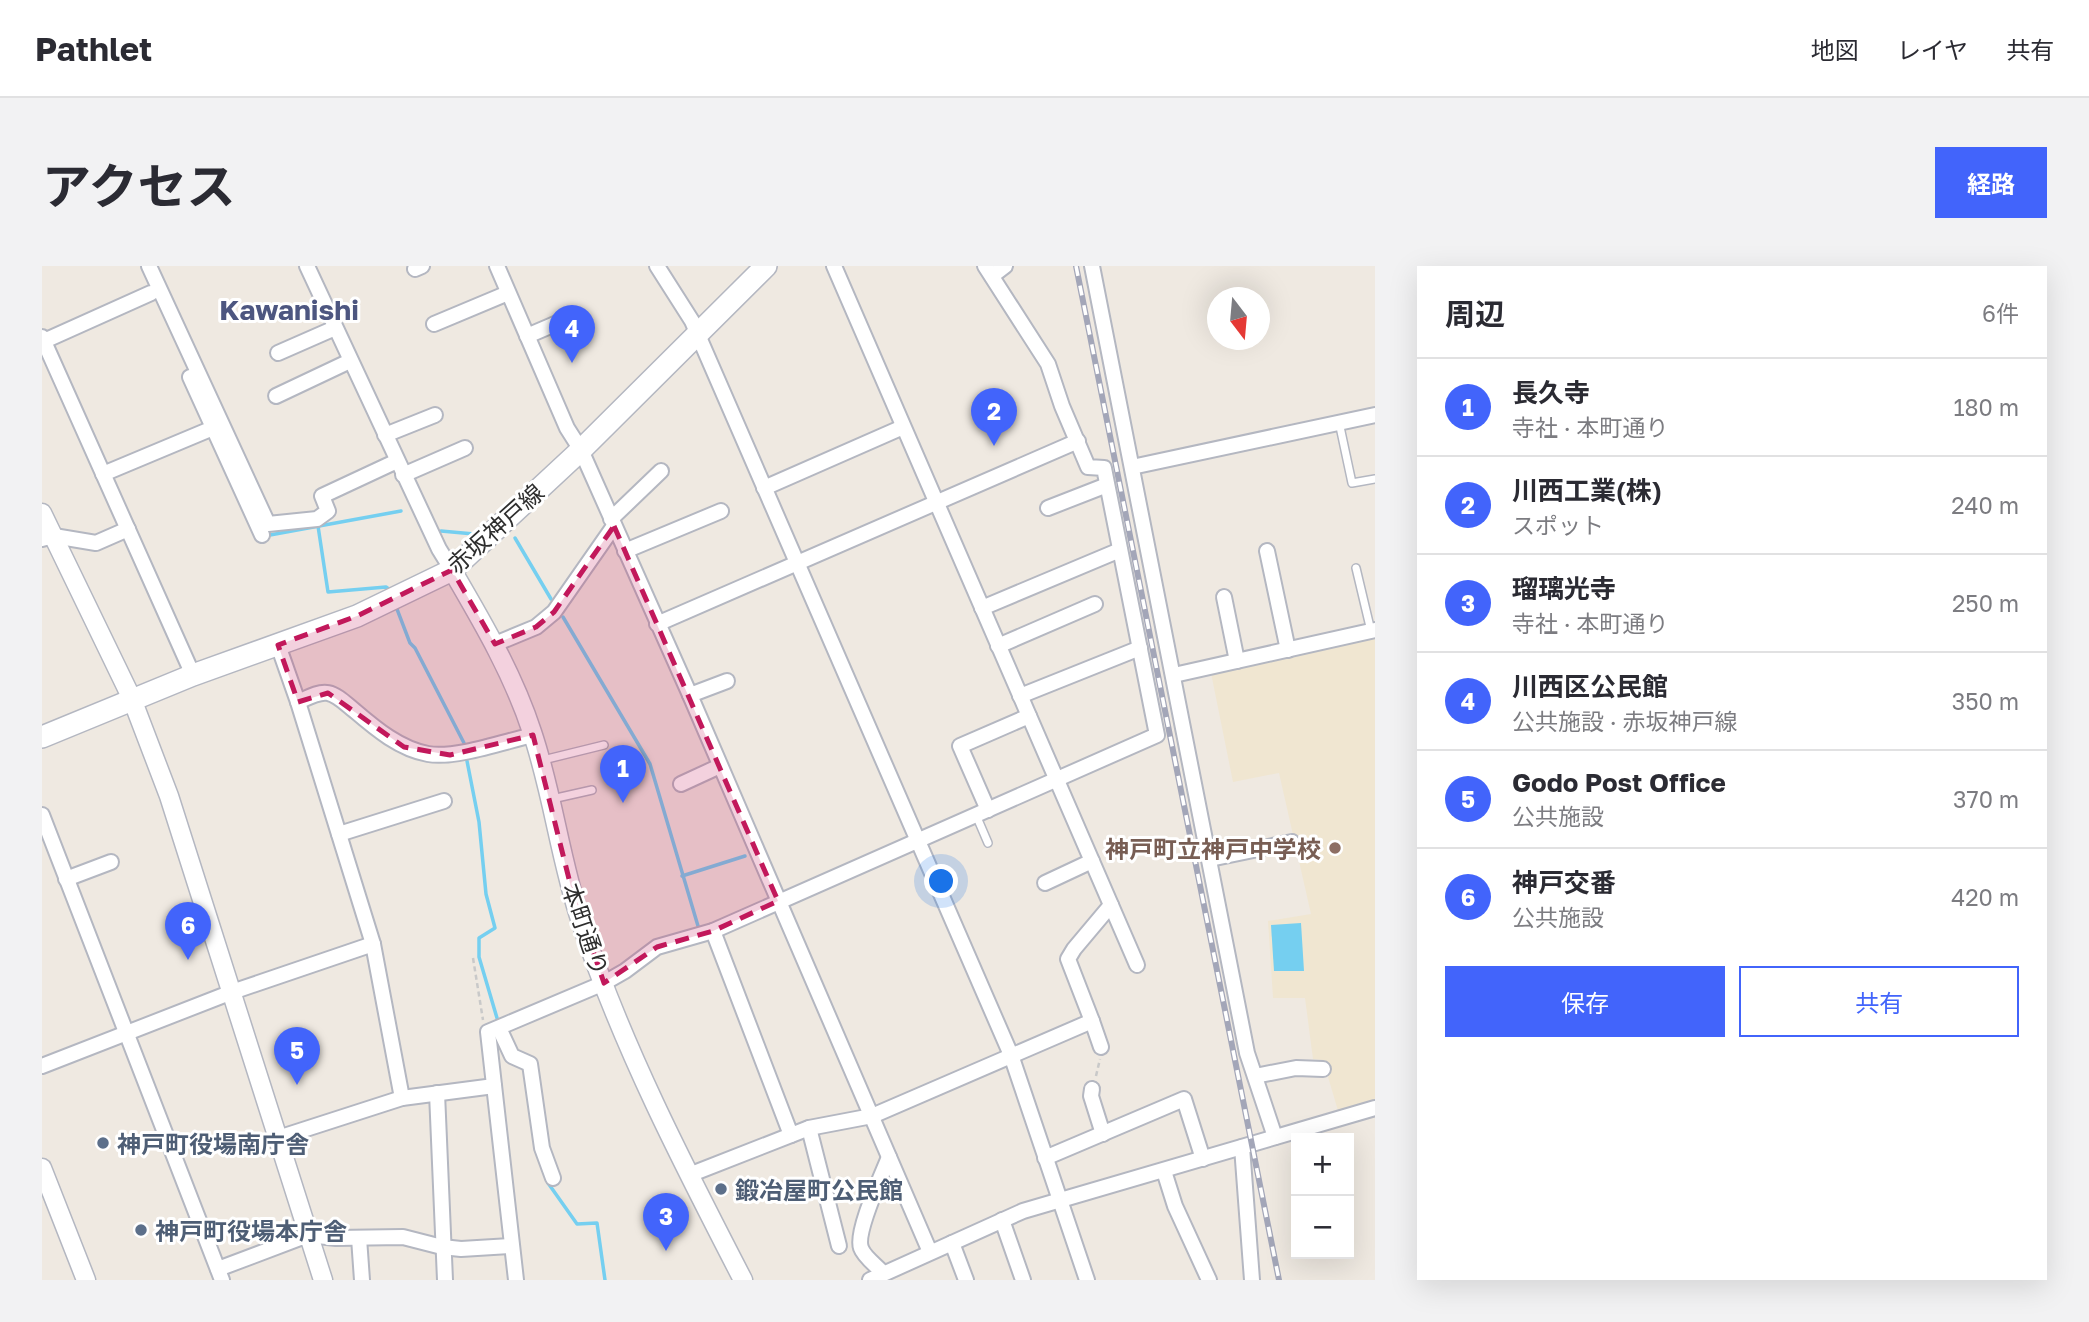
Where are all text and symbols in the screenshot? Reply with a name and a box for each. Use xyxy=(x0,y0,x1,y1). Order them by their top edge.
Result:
text: Pathlet xyxy=(35,29,152,68)
text: 地図 xyxy=(1811,35,1859,64)
text: レイヤ xyxy=(1897,35,1968,64)
text: 共有 xyxy=(2006,35,2054,64)
button: 経路 xyxy=(1935,147,2047,218)
text: アクセス xyxy=(42,156,236,215)
north arrow xyxy=(1207,287,1270,350)
district label: Kawanishi xyxy=(219,293,359,326)
text: 周辺 xyxy=(1445,296,1505,332)
text: 6件 xyxy=(1982,299,2019,327)
pin: 4 xyxy=(549,305,595,363)
text: 長久寺 xyxy=(1512,377,1590,408)
pin: 2 xyxy=(971,388,1017,446)
text: 1 xyxy=(1462,393,1474,421)
text: 180 m xyxy=(1953,393,2019,421)
text: 寺社 · 本町通り xyxy=(1512,413,1668,441)
text: 川西工業(株) xyxy=(1512,475,1662,506)
street label: 赤坂神戸線 xyxy=(441,477,549,579)
text: 2 xyxy=(1461,491,1475,519)
text: 240 m xyxy=(1951,491,2019,519)
text: スポット xyxy=(1512,511,1604,539)
text: 瑠璃光寺 xyxy=(1512,573,1616,604)
text: 3 xyxy=(1461,589,1475,617)
text: 250 m xyxy=(1952,589,2019,617)
text: 寺社 · 本町通り xyxy=(1512,609,1668,637)
text: 川西区公民館 xyxy=(1512,671,1668,702)
text: 4 xyxy=(1461,687,1475,715)
text: 350 m xyxy=(1952,687,2019,715)
text: 公共施設 · 赤坂神戸線 xyxy=(1512,707,1737,735)
pin: 1 xyxy=(600,745,646,803)
text: Godo Post Office xyxy=(1512,767,1726,798)
text: 5 xyxy=(1461,785,1475,813)
text: 370 m xyxy=(1953,785,2019,813)
text: 公共施設 xyxy=(1512,802,1604,830)
place label: 神戸町立神戸中学校 xyxy=(1105,834,1321,863)
marker: 神戸町立神戸中学校 xyxy=(1327,840,1343,856)
your location xyxy=(924,864,958,898)
text: 神戸交番 xyxy=(1512,867,1616,898)
street label: 本町通り xyxy=(557,879,615,979)
text: 6 xyxy=(1461,883,1475,911)
text: 420 m xyxy=(1951,883,2019,911)
pin: 6 xyxy=(165,902,211,960)
text: 公共施設 xyxy=(1512,903,1604,931)
button: 保存 xyxy=(1445,966,1725,1037)
button: 共有 xyxy=(1739,966,2019,1037)
pin: 5 xyxy=(274,1027,320,1085)
place label: 神戸町役場南庁舎 xyxy=(117,1129,309,1158)
map controls xyxy=(1291,1133,1354,1259)
button: + xyxy=(1291,1133,1354,1196)
marker: 神戸町役場南庁舎 xyxy=(95,1135,111,1151)
place label: 鍛冶屋町公民館 xyxy=(735,1175,903,1204)
marker: 鍛冶屋町公民館 xyxy=(713,1181,729,1197)
pin: 3 xyxy=(643,1193,689,1251)
button: − xyxy=(1291,1196,1354,1259)
place label: 神戸町役場本庁舎 xyxy=(155,1216,347,1245)
marker: 神戸町役場本庁舎 xyxy=(133,1222,149,1238)

